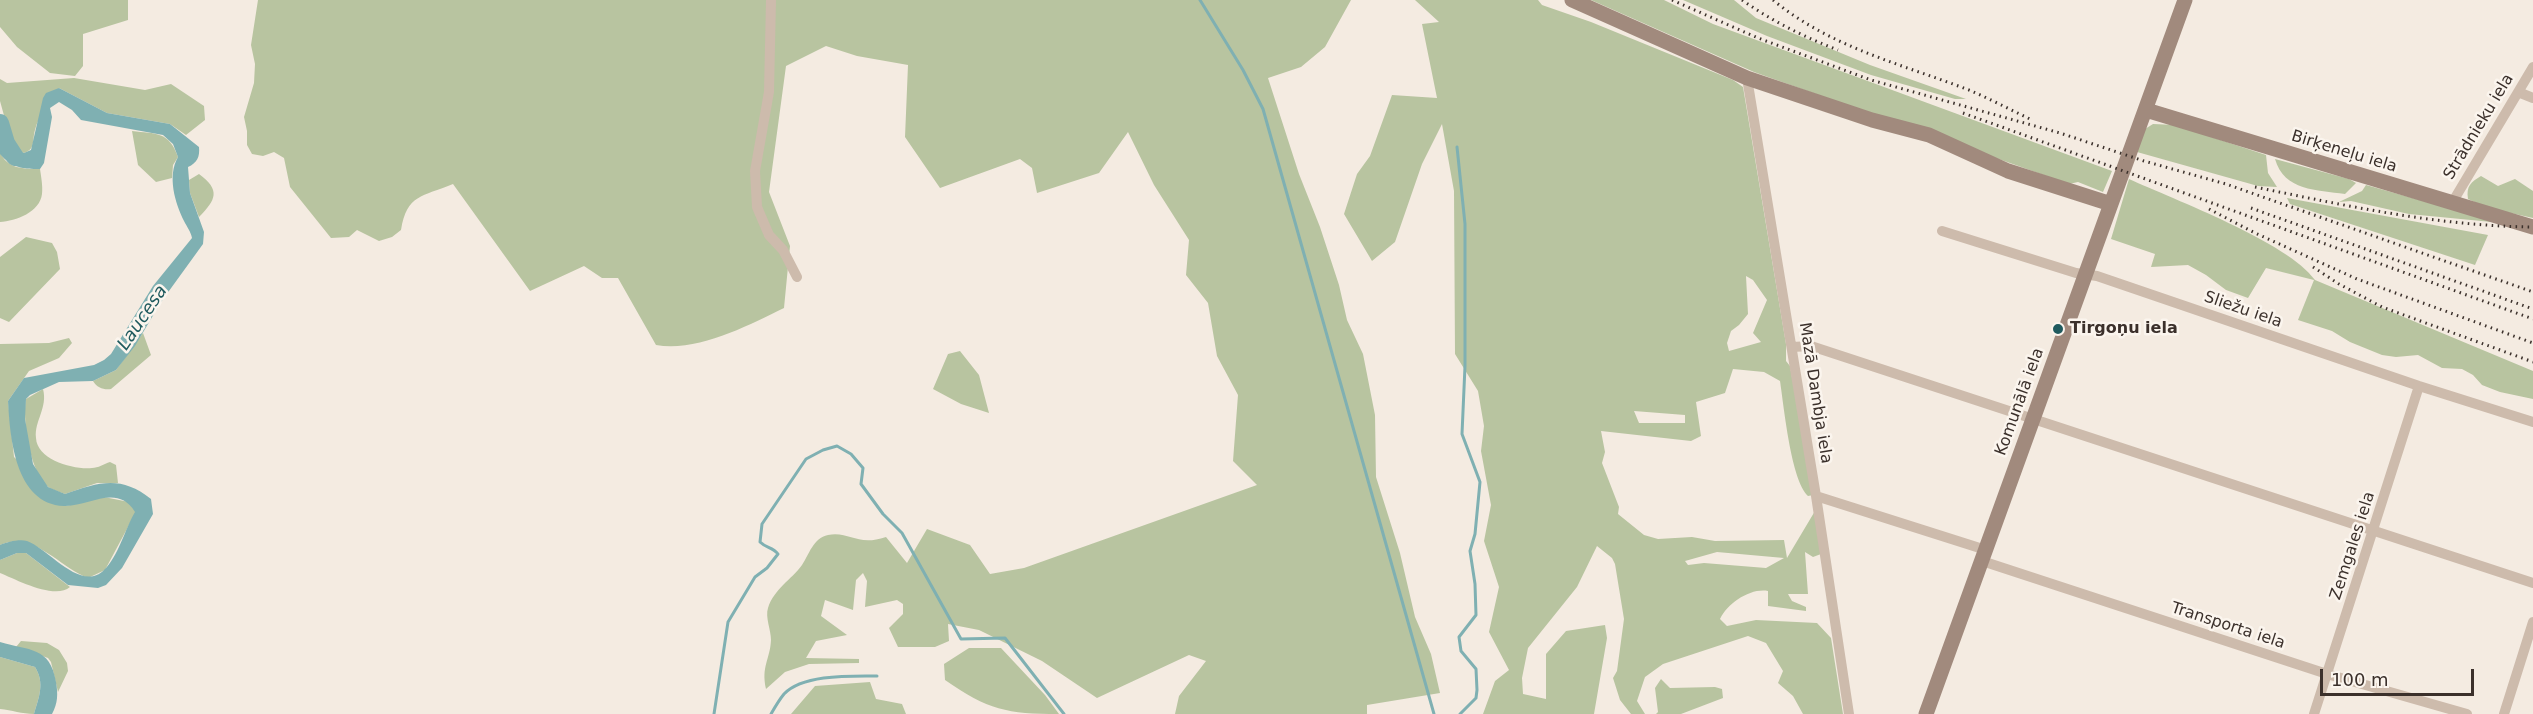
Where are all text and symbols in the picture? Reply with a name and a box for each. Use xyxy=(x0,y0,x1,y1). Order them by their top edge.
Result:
street label: Strādnieku iela xyxy=(2440,71,2518,183)
street label: Birķeneļu iela xyxy=(2289,127,2399,177)
water label: Laucesa xyxy=(113,281,173,355)
street label: Sliežu iela xyxy=(2202,288,2284,332)
place label: Tirgoņu iela xyxy=(2070,319,2178,339)
street label: Mazā Dambja iela xyxy=(1794,321,1836,465)
marker: Tirgoņu iela xyxy=(2051,322,2065,336)
street label: Komunālā iela xyxy=(1992,346,2048,458)
street label: Zemgales iela xyxy=(2326,489,2380,603)
street label: Transporta iela xyxy=(2169,599,2287,653)
scale bar xyxy=(2323,657,2478,695)
text: 100 m xyxy=(2331,669,2389,690)

